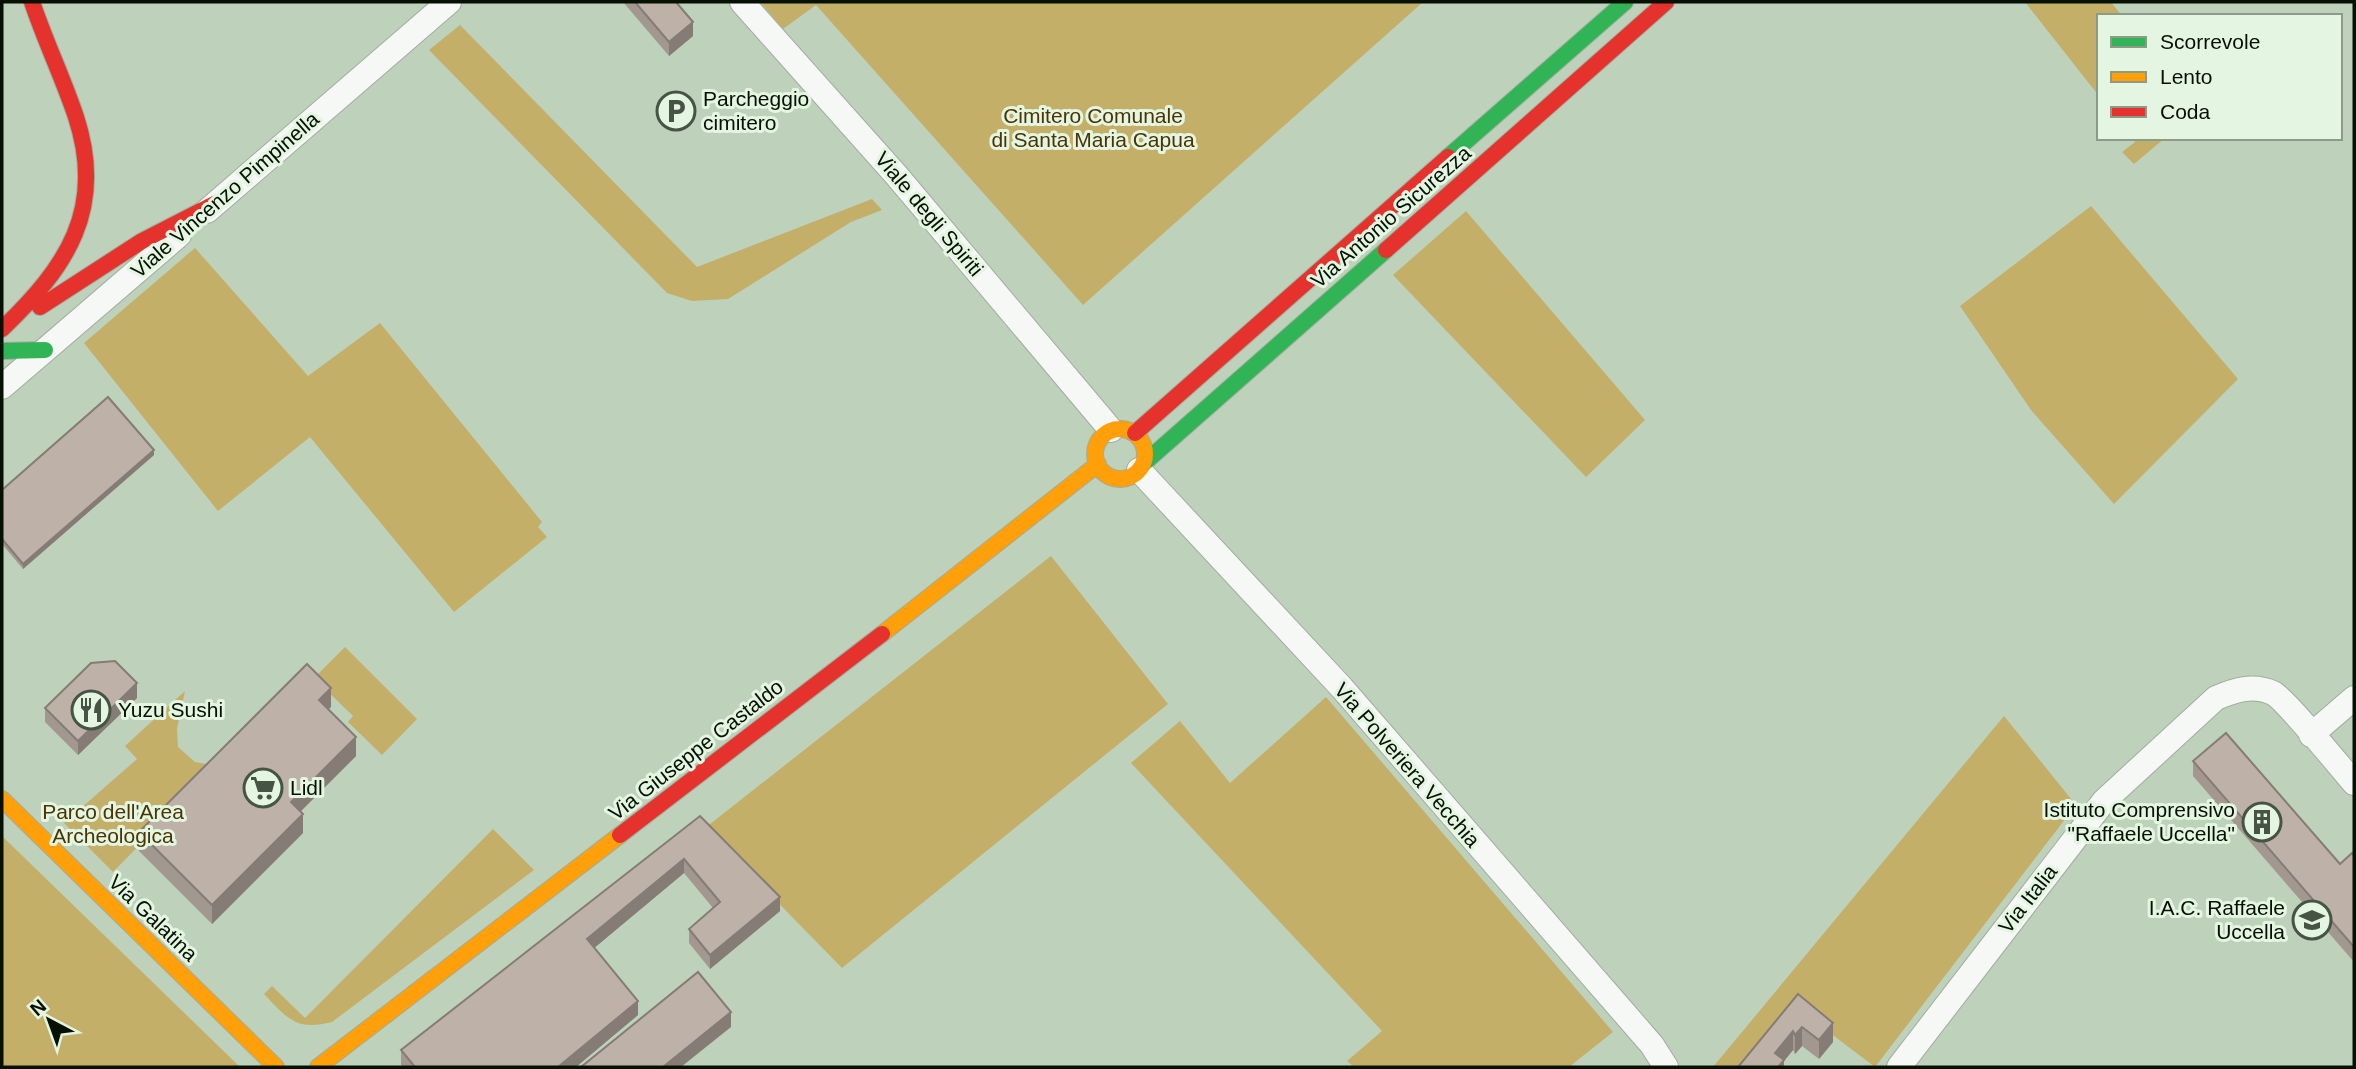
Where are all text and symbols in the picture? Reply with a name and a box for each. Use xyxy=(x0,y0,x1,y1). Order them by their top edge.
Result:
legend xyxy=(2097,14,2342,140)
text: Scorrevole xyxy=(2160,30,2260,53)
text: Lento xyxy=(2160,65,2213,88)
place label: Parcheggio cimitero xyxy=(703,87,809,134)
parking icon: Parcheggio cimitero xyxy=(655,90,697,132)
text: Coda xyxy=(2160,100,2211,123)
park label: Cimitero Comunale di Santa Maria Capua xyxy=(991,104,1195,151)
street label: Viale Vincenzo Pimpinella xyxy=(126,107,323,282)
street label: Via Antonio Sicurezza xyxy=(1306,141,1475,292)
street label: Viale degli Spiriti xyxy=(871,147,988,280)
street label: Via Giuseppe Castaldo xyxy=(604,675,787,825)
street label: Via Polveriera Vecchia xyxy=(1330,678,1485,852)
restaurant icon: Yuzu Sushi xyxy=(70,689,112,731)
place label: Yuzu Sushi xyxy=(118,698,223,721)
supermarket icon: Lidl xyxy=(242,767,284,809)
place label: Lidl xyxy=(290,776,323,799)
place label: Istituto Comprensivo "Raffaele Uccella" xyxy=(2044,798,2235,845)
park label: Parco dell'Area Archeologica xyxy=(42,800,184,847)
building icon: Istituto Comprensivo "Raffaele Uccella" xyxy=(2241,801,2283,843)
street label: Via Italia xyxy=(1994,860,2062,937)
street label: Via Galatina xyxy=(104,870,203,966)
place label: I.A.C. Raffaele Uccella xyxy=(2149,896,2285,943)
school or university icon: I.A.C. Raffaele Uccella xyxy=(2291,899,2333,941)
north arrow xyxy=(14,985,84,1055)
text: N xyxy=(26,995,50,1020)

